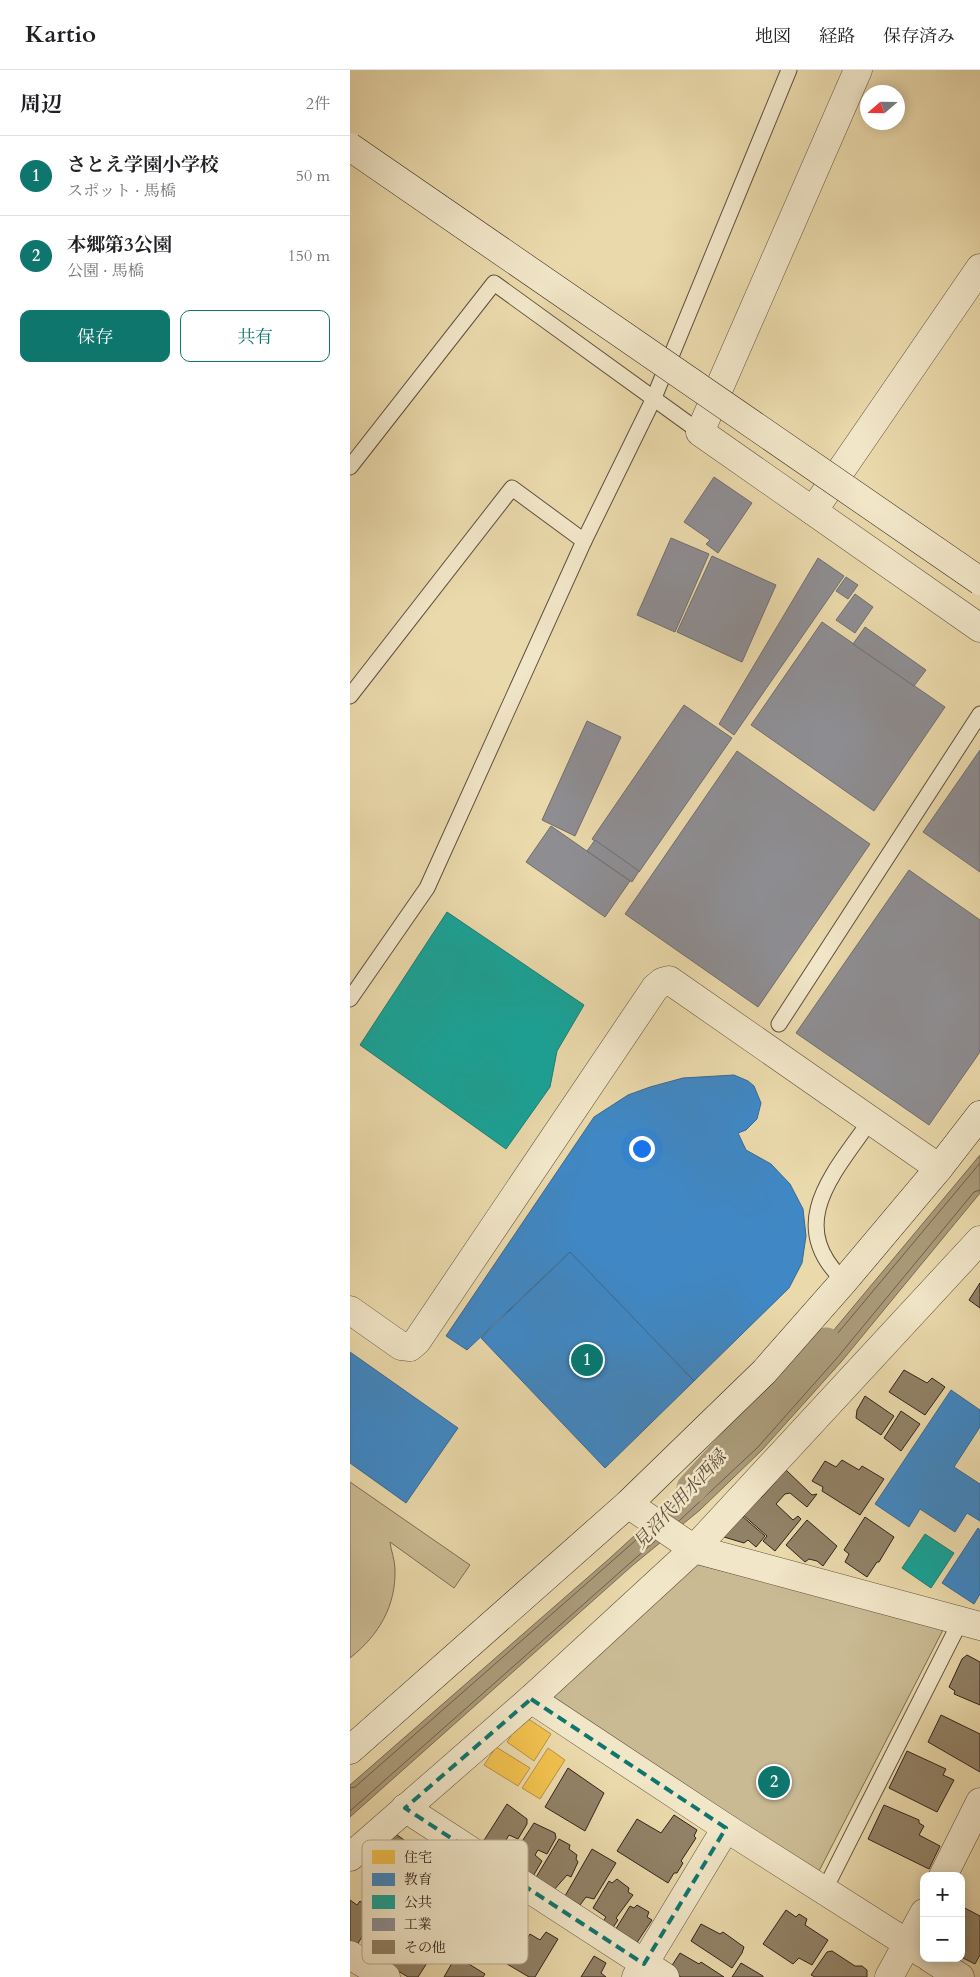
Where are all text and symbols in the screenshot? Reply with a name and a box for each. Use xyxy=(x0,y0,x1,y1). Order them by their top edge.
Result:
text: Kartio xyxy=(25,18,96,51)
text: 地図 xyxy=(755,24,791,49)
text: 経路 xyxy=(819,24,855,49)
text: 保存済み xyxy=(883,24,955,49)
north arrow xyxy=(860,85,905,130)
text: 周辺 xyxy=(20,90,62,119)
text: 2件 xyxy=(306,93,330,115)
text: さとえ学園小学校 xyxy=(67,152,219,178)
text: 1 xyxy=(32,165,40,187)
text: 50 m xyxy=(296,165,330,187)
text: スポット · 馬橋 xyxy=(67,180,176,202)
text: 本郷第3公園 xyxy=(67,232,172,258)
text: 2 xyxy=(32,245,40,267)
text: 150 m xyxy=(288,245,330,267)
text: 公園 · 馬橋 xyxy=(67,260,144,282)
button: 保存 xyxy=(20,310,170,362)
button: 共有 xyxy=(180,310,330,362)
your location xyxy=(629,1136,655,1162)
pin: 1 xyxy=(571,1341,603,1379)
water label: 見沼代用水西縁 xyxy=(628,1444,733,1555)
pin: 2 xyxy=(758,1763,790,1801)
legend xyxy=(362,1840,528,1964)
text: 住宅 xyxy=(404,1848,432,1867)
text: 教育 xyxy=(404,1870,432,1889)
map controls xyxy=(920,1872,965,1962)
button: + xyxy=(920,1872,965,1917)
text: 公共 xyxy=(404,1893,432,1912)
text: 工業 xyxy=(404,1915,432,1934)
button: − xyxy=(920,1917,965,1962)
text: その他 xyxy=(404,1938,446,1957)

